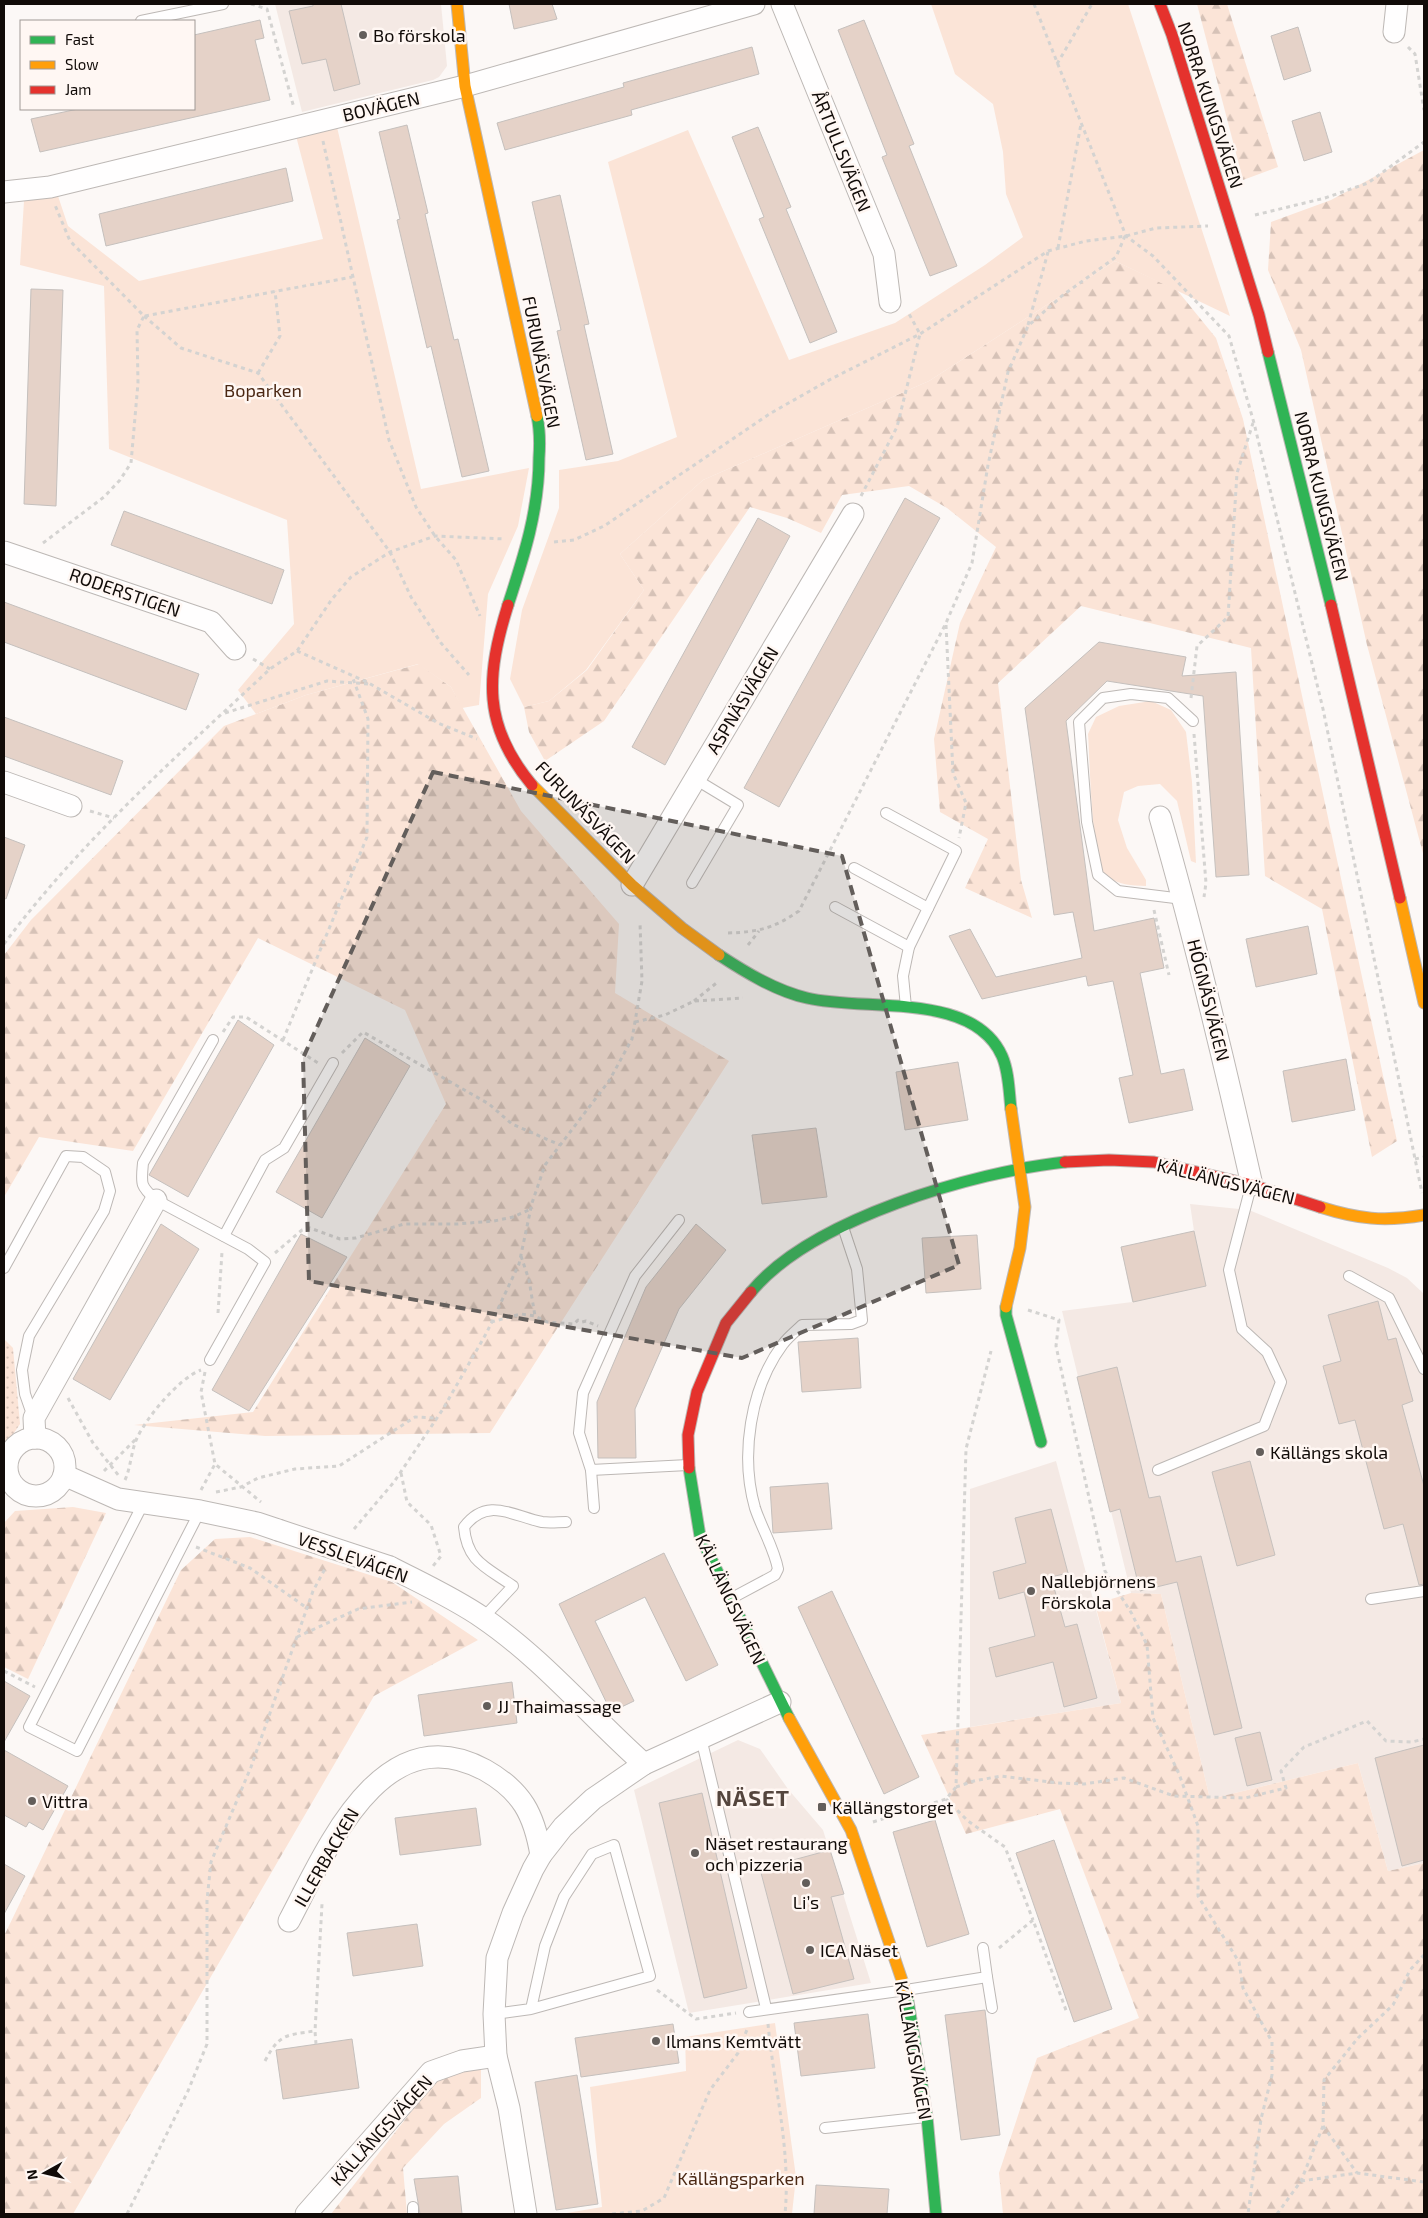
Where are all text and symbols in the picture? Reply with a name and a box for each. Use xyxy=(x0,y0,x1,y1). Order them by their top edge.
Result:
street label: NORRA KUNGSVÄGEN xyxy=(1174,19,1248,191)
legend xyxy=(20,20,195,110)
place label: Bo förskola xyxy=(373,24,466,46)
marker: Bo förskola xyxy=(357,29,369,41)
text: Fast xyxy=(65,30,95,48)
text: Slow xyxy=(65,55,99,73)
text: Jam xyxy=(65,80,91,98)
street label: BOVÄGEN xyxy=(340,86,422,126)
street label: ÅRTULLSVÄGEN xyxy=(808,87,876,215)
street label: FURUNÄSVÄGEN xyxy=(518,294,566,430)
park label: Boparken xyxy=(224,379,302,401)
street label: NORRA KUNGSVÄGEN xyxy=(1290,409,1354,583)
street label: RODERSTIGEN xyxy=(67,563,183,621)
street label: ASPNÄSVÄGEN xyxy=(701,642,783,758)
street label: FURUNÄSVÄGEN xyxy=(531,756,641,868)
street label: HÖGNÄSVÄGEN xyxy=(1183,937,1235,1063)
street label: KÄLLÄNGSVÄGEN xyxy=(1155,1153,1297,1209)
place label: Källängs skola xyxy=(1270,1441,1388,1463)
marker: Källängs skola xyxy=(1254,1446,1266,1458)
street label: VESSLEVÄGEN xyxy=(295,1527,411,1587)
street label: KÄLLÄNGSVÄGEN xyxy=(691,1530,771,1668)
place label: Nallebjörnens Förskola xyxy=(1041,1570,1156,1613)
marker: Nallebjörnens Förskola xyxy=(1025,1585,1037,1597)
place label: JJ Thaimassage xyxy=(497,1695,621,1717)
marker: JJ Thaimassage xyxy=(481,1700,493,1712)
district label: NÄSET xyxy=(716,1784,790,1810)
place label: Vittra xyxy=(42,1790,88,1812)
marker: Vittra xyxy=(26,1795,38,1807)
place label: Källängstorget xyxy=(832,1796,954,1818)
marker: Källängstorget xyxy=(816,1801,828,1813)
street label: ILLERBACKEN xyxy=(289,1804,363,1910)
place label: Näset restaurang och pizzeria xyxy=(705,1832,848,1875)
marker: Näset restaurang och pizzeria xyxy=(689,1847,701,1859)
marker: Li’s xyxy=(800,1877,812,1889)
place label: Li’s xyxy=(793,1891,819,1913)
place label: ICA Näset xyxy=(820,1939,898,1961)
marker: ICA Näset xyxy=(804,1944,816,1956)
street label: KÄLLÄNGSVÄGEN xyxy=(891,1979,937,2121)
place label: Ilmans Kemtvätt xyxy=(666,2030,801,2052)
marker: Ilmans Kemtvätt xyxy=(650,2035,662,2047)
street label: KÄLLÄNGSVÄGEN xyxy=(326,2070,436,2190)
north arrow xyxy=(20,2148,70,2198)
park label: Källängsparken xyxy=(677,2167,805,2189)
text: N xyxy=(23,2169,41,2181)

